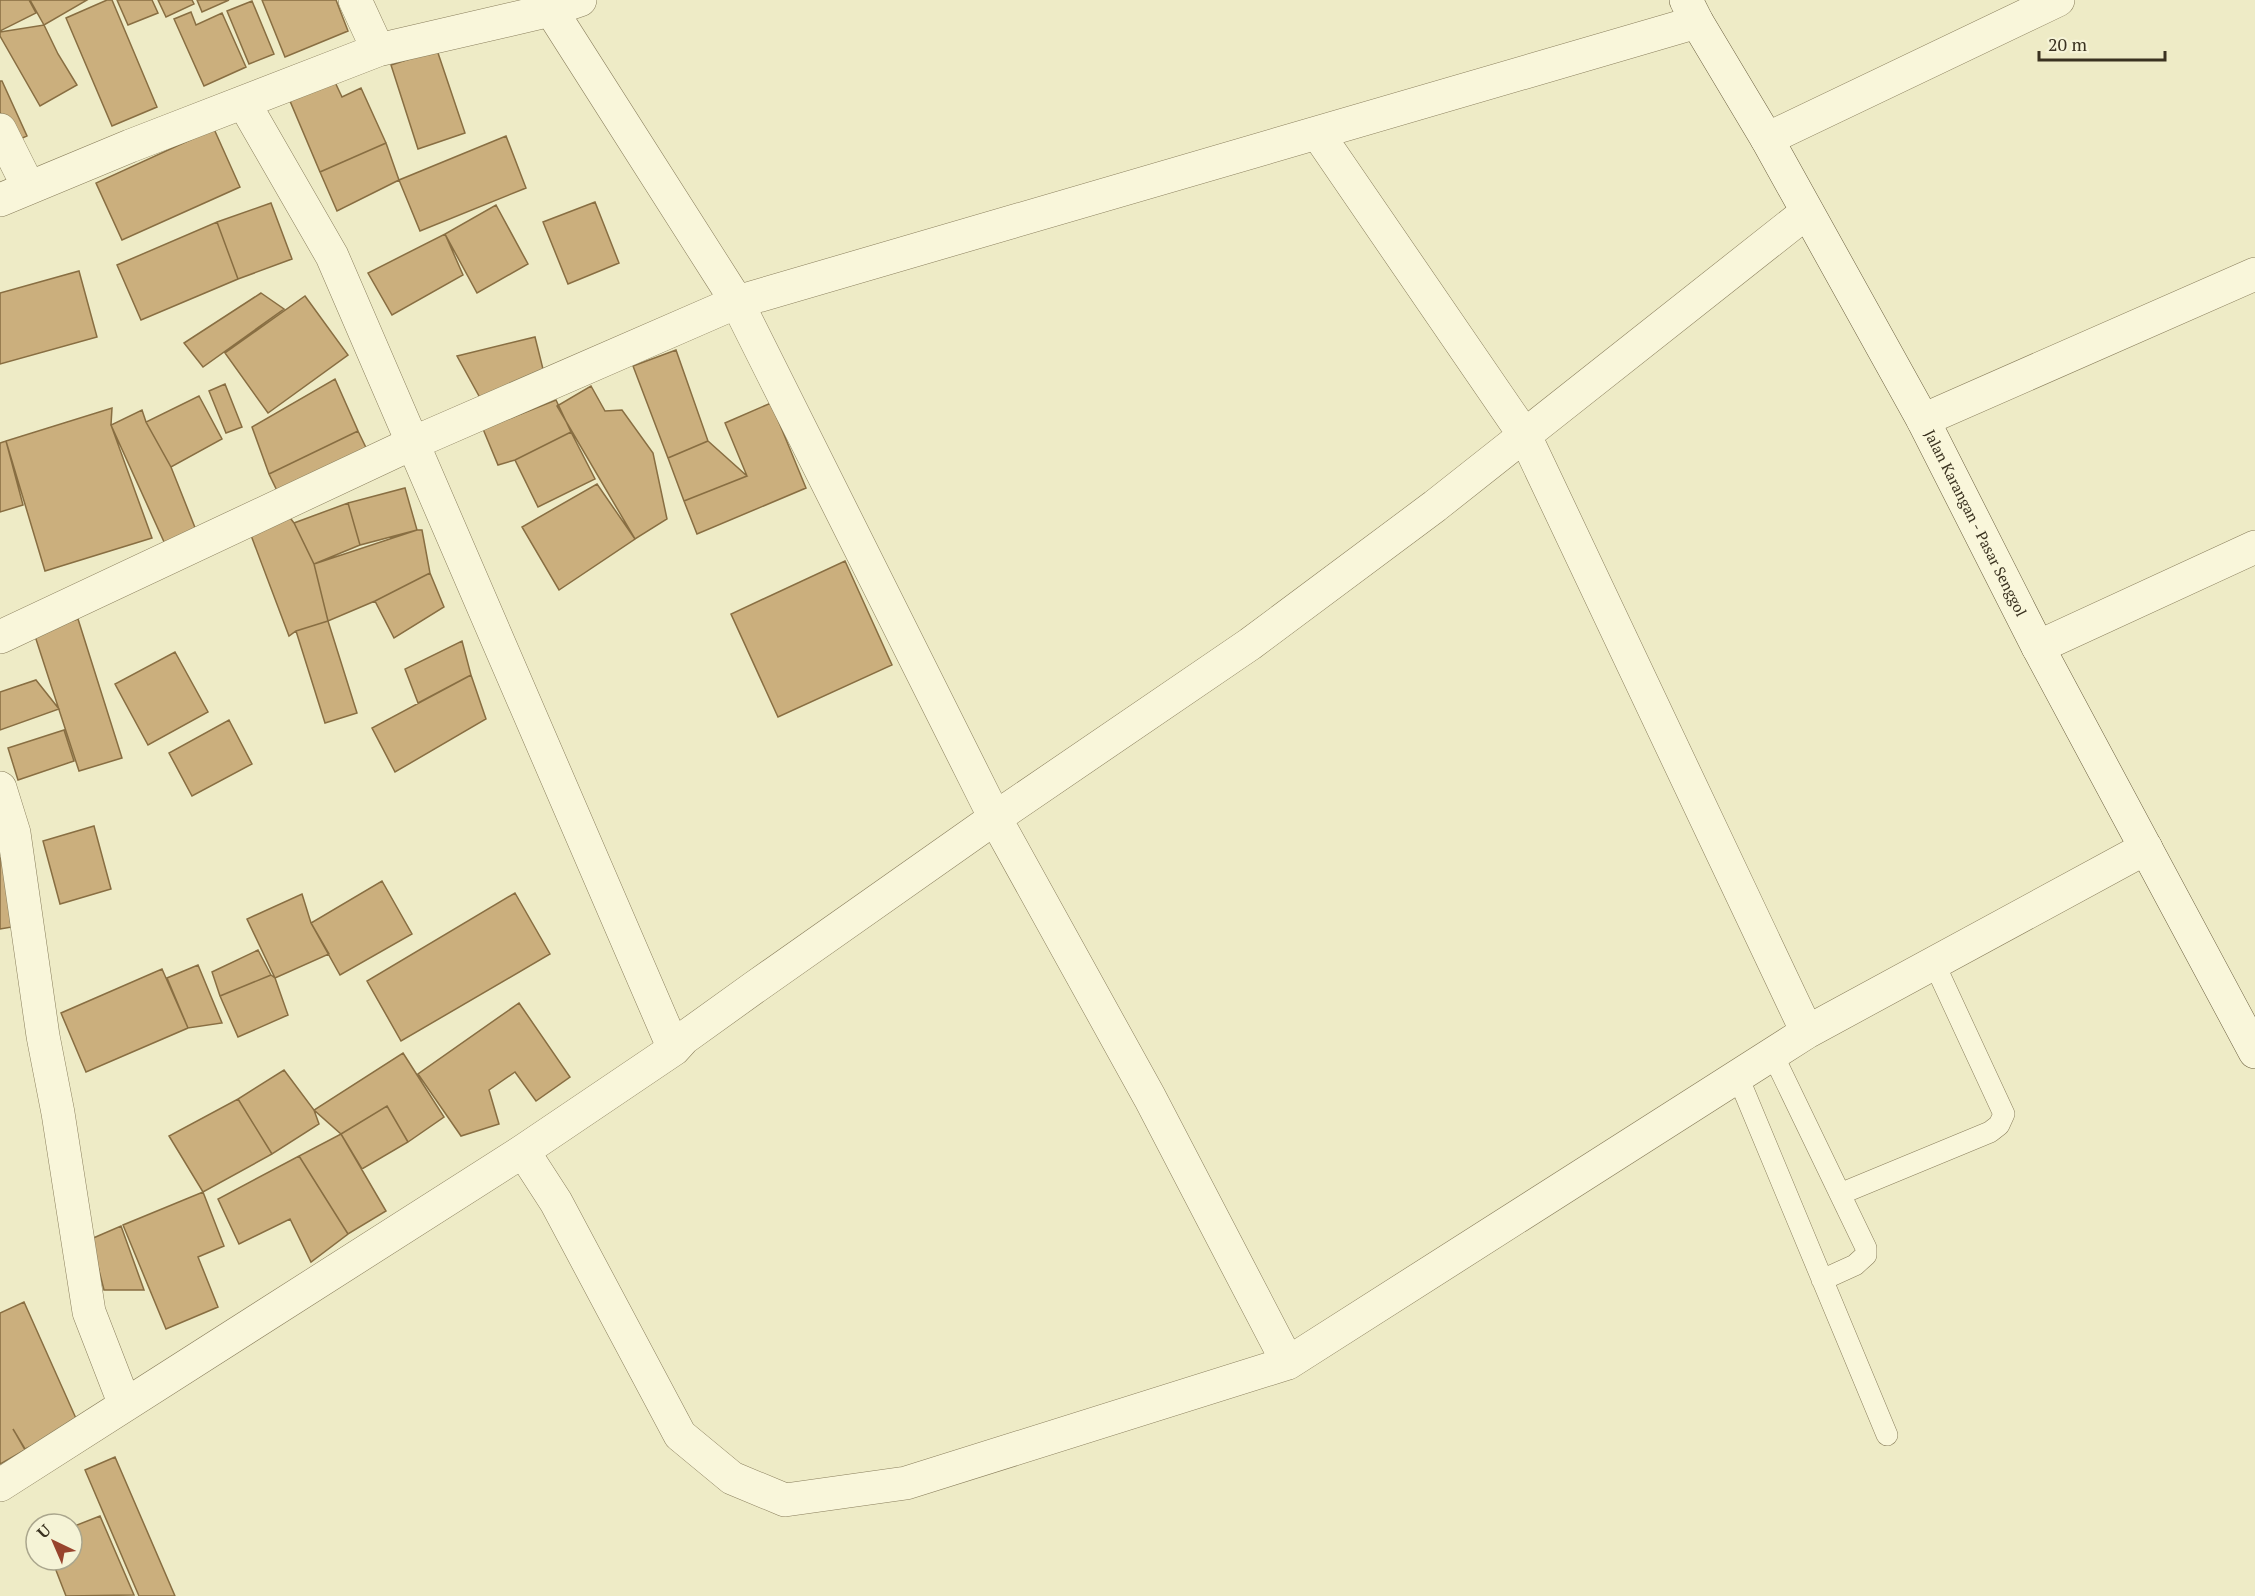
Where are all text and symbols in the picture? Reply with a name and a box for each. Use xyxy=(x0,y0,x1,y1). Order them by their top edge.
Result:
scale bar xyxy=(2039,24,2165,62)
text: 20 m xyxy=(2048,32,2088,56)
street label: Jalan Karangan - Pasar Senggol xyxy=(1920,426,2032,620)
north arrow xyxy=(24,1512,84,1572)
text: U xyxy=(32,1519,56,1543)

